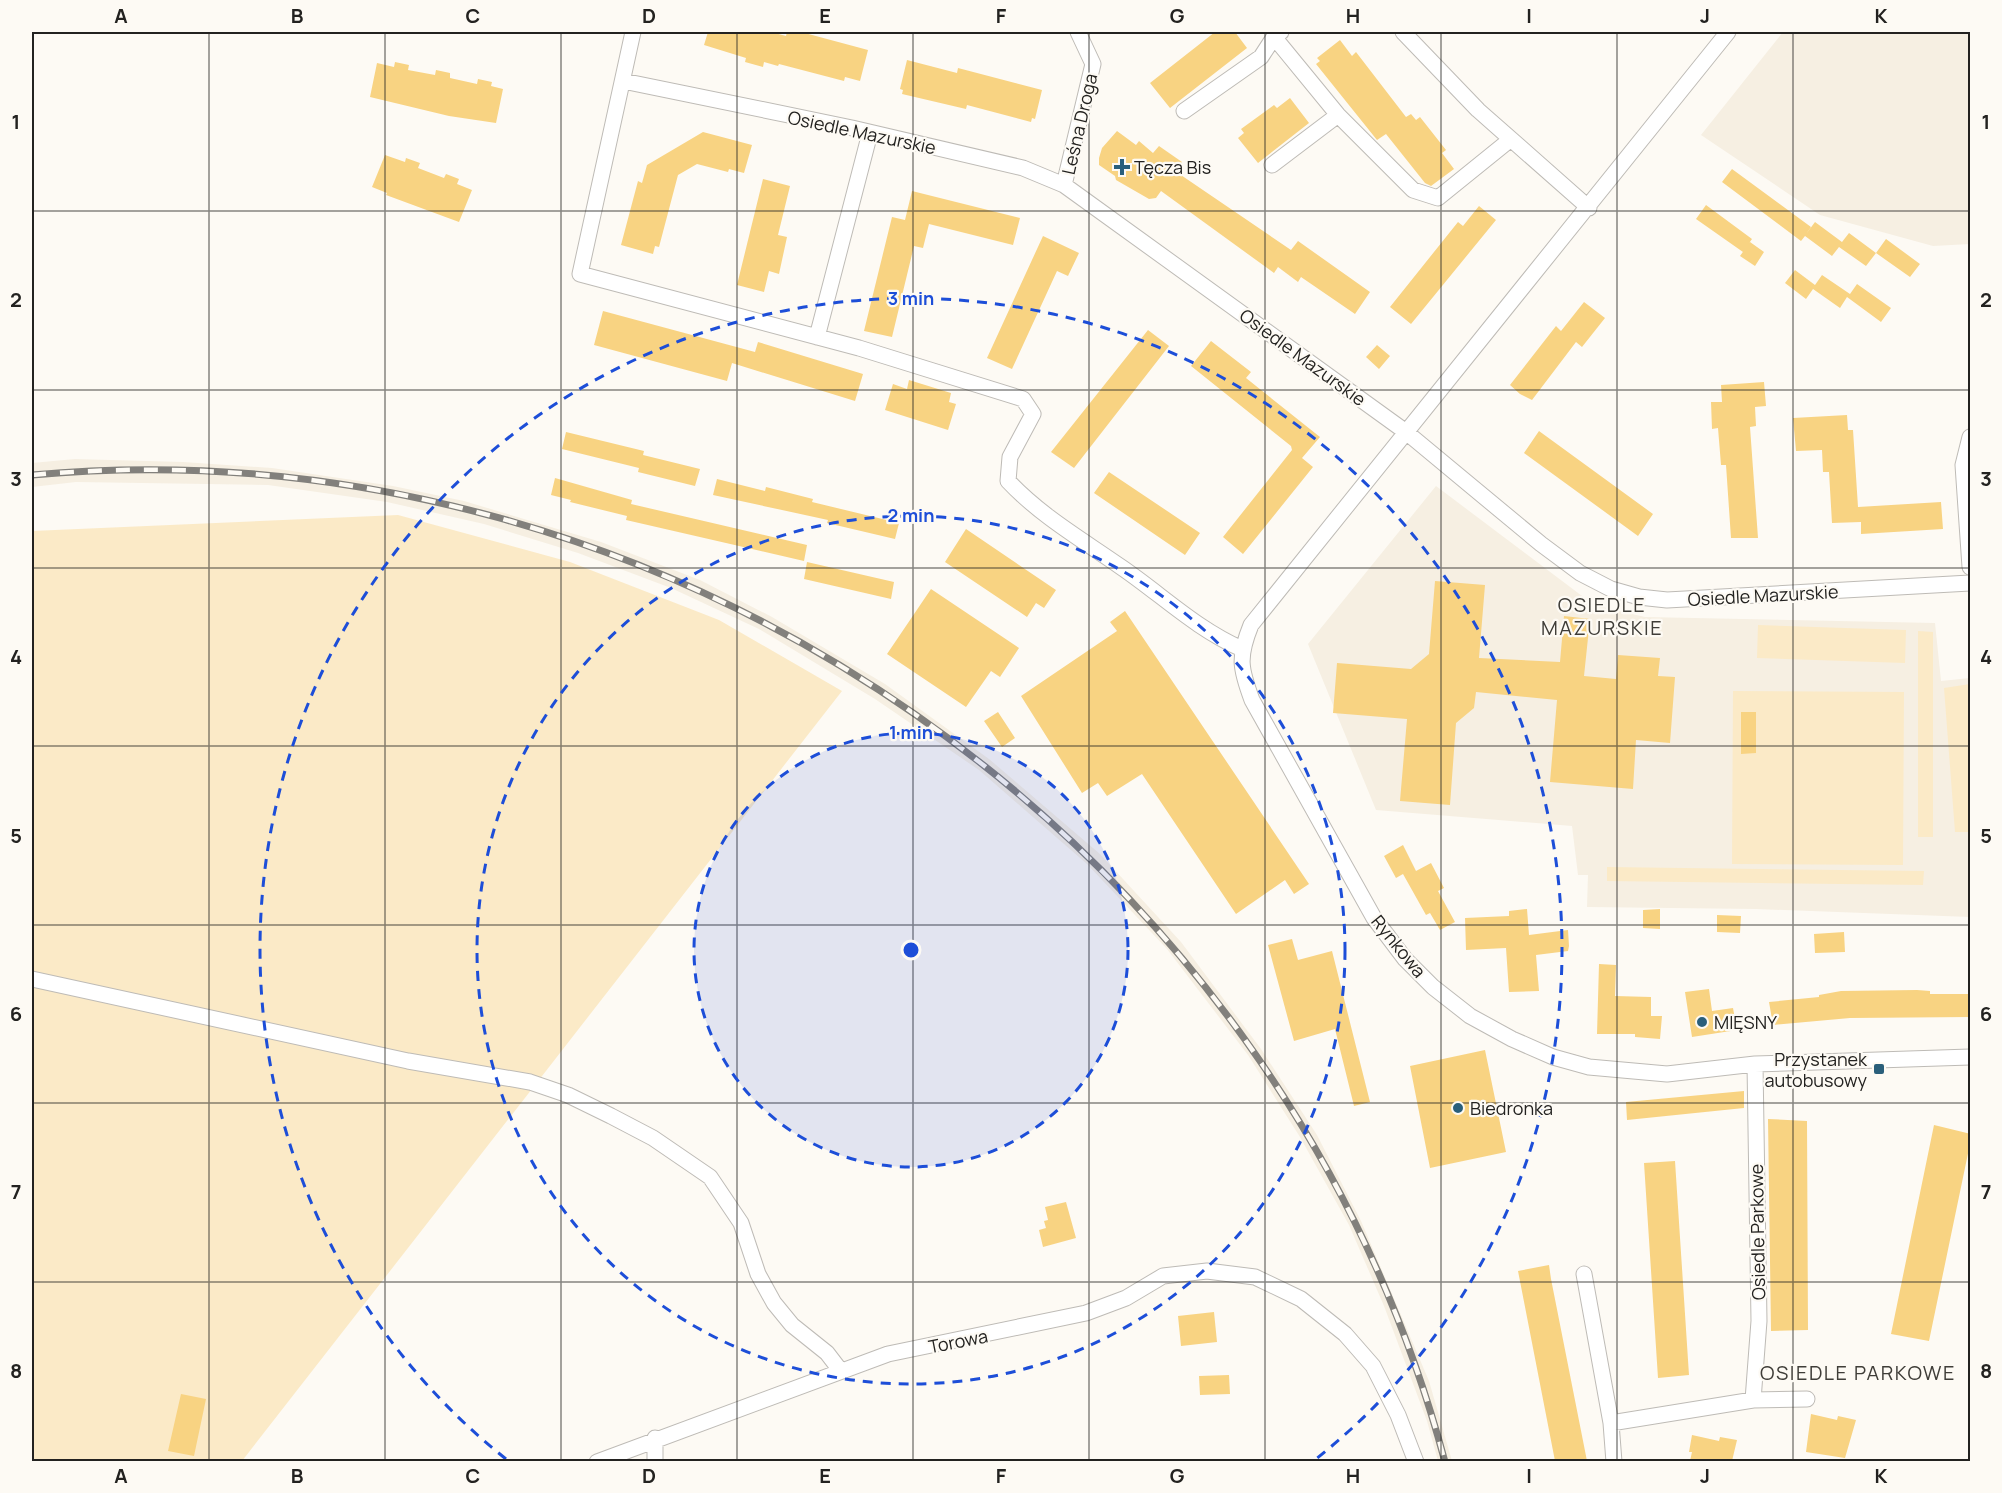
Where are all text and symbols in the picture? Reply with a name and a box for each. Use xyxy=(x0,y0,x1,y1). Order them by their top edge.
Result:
text: A xyxy=(114,2,128,29)
text: B xyxy=(291,2,304,29)
text: C xyxy=(466,2,480,29)
text: D xyxy=(642,2,656,29)
text: E xyxy=(819,2,831,29)
text: F xyxy=(996,2,1007,29)
text: G xyxy=(1170,2,1185,29)
text: H xyxy=(1346,2,1360,29)
text: I xyxy=(1526,2,1532,29)
text: J xyxy=(1700,2,1710,29)
text: K xyxy=(1875,2,1888,29)
street label: Leśna Droga xyxy=(1056,71,1102,177)
street label: Osiedle Mazurskie xyxy=(786,105,938,159)
text: 1 xyxy=(12,108,20,135)
text: 1 xyxy=(1982,108,1990,135)
place label: Tęcza Bis xyxy=(1134,155,1211,179)
marker: Tęcza Bis xyxy=(1115,160,1129,174)
text: 2 xyxy=(10,286,22,313)
text: 3 min xyxy=(888,286,934,310)
text: 2 xyxy=(1980,286,1992,313)
street label: Osiedle Mazurskie xyxy=(1235,303,1371,411)
text: 3 xyxy=(10,465,22,492)
text: 3 xyxy=(1980,465,1992,492)
text: 2 min xyxy=(888,503,934,527)
street label: Osiedle Mazurskie xyxy=(1687,579,1839,611)
district label: OSIEDLE MAZURSKIE xyxy=(1541,591,1663,641)
text: 4 xyxy=(10,643,22,670)
text: 4 xyxy=(1980,643,1992,670)
text: 1 min xyxy=(889,720,933,744)
text: 5 xyxy=(10,822,22,849)
text: 5 xyxy=(1980,822,1992,849)
street label: Rynkowa xyxy=(1366,910,1432,982)
centre of rings xyxy=(901,940,921,960)
text: 6 xyxy=(10,1000,22,1027)
text: 6 xyxy=(1980,1000,1992,1027)
place label: MIĘSNY xyxy=(1714,1010,1778,1034)
marker: MIĘSNY xyxy=(1695,1015,1709,1029)
place label: Przystanek autobusowy xyxy=(1765,1047,1868,1092)
marker: Przystanek autobusowy xyxy=(1872,1062,1886,1076)
place label: Biedronka xyxy=(1470,1096,1553,1120)
marker: Biedronka xyxy=(1451,1101,1465,1115)
street label: Osiedle Parkowe xyxy=(1744,1164,1770,1300)
text: 7 xyxy=(11,1178,21,1205)
text: 7 xyxy=(1981,1178,1991,1205)
street label: Torowa xyxy=(926,1324,990,1358)
text: 8 xyxy=(10,1357,22,1384)
text: 8 xyxy=(1980,1357,1992,1384)
district label: OSIEDLE PARKOWE xyxy=(1760,1359,1956,1386)
text: A xyxy=(114,1462,128,1489)
text: B xyxy=(291,1462,304,1489)
text: C xyxy=(466,1462,480,1489)
text: D xyxy=(642,1462,656,1489)
text: E xyxy=(819,1462,831,1489)
text: F xyxy=(996,1462,1007,1489)
text: G xyxy=(1170,1462,1185,1489)
text: H xyxy=(1346,1462,1360,1489)
text: I xyxy=(1526,1462,1532,1489)
text: J xyxy=(1700,1462,1710,1489)
text: K xyxy=(1875,1462,1888,1489)

